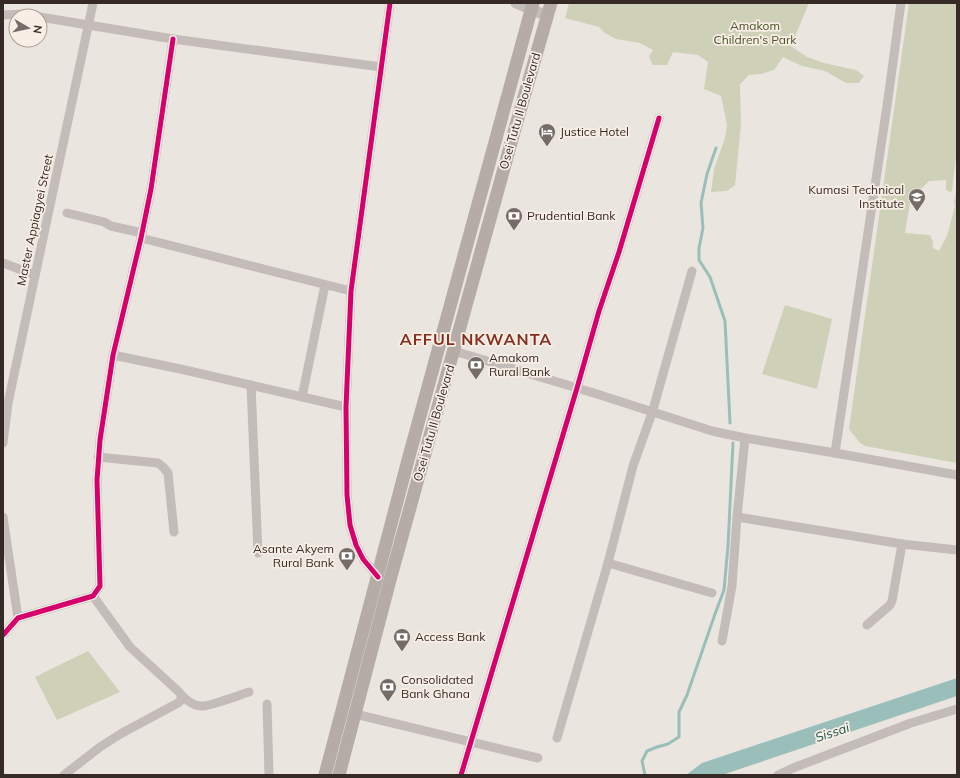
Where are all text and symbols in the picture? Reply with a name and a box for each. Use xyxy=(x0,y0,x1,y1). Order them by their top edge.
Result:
north arrow xyxy=(8,8,48,48)
park label: Amakom Children's Park xyxy=(714,18,797,47)
text: N xyxy=(30,24,45,35)
street label: Osei Tutu II Boulevard xyxy=(496,51,543,171)
hotel icon: Justice Hotel xyxy=(537,122,557,147)
place label: Justice Hotel xyxy=(560,124,629,139)
street label: Master Appiagyei Street xyxy=(13,153,56,287)
place label: Kumasi Technical Institute xyxy=(808,182,904,211)
school or university icon: Kumasi Technical Institute xyxy=(907,187,927,212)
bank icon: Prudential Bank xyxy=(504,206,524,231)
place label: Prudential Bank xyxy=(527,208,616,223)
district label: AFFUL NKWANTA xyxy=(400,329,552,349)
place label: Amakom Rural Bank xyxy=(489,350,551,379)
bank icon: Amakom Rural Bank xyxy=(466,355,486,380)
street label: Osei Tutu II Boulevard xyxy=(410,363,457,483)
place label: Asante Akyem Rural Bank xyxy=(253,541,335,570)
bank icon: Asante Akyem Rural Bank xyxy=(337,546,357,571)
bank icon: Access Bank xyxy=(392,627,412,652)
place label: Access Bank xyxy=(415,629,486,644)
place label: Consolidated Bank Ghana xyxy=(401,672,473,701)
bank icon: Consolidated Bank Ghana xyxy=(378,677,398,702)
water label: Sissai xyxy=(813,719,852,745)

